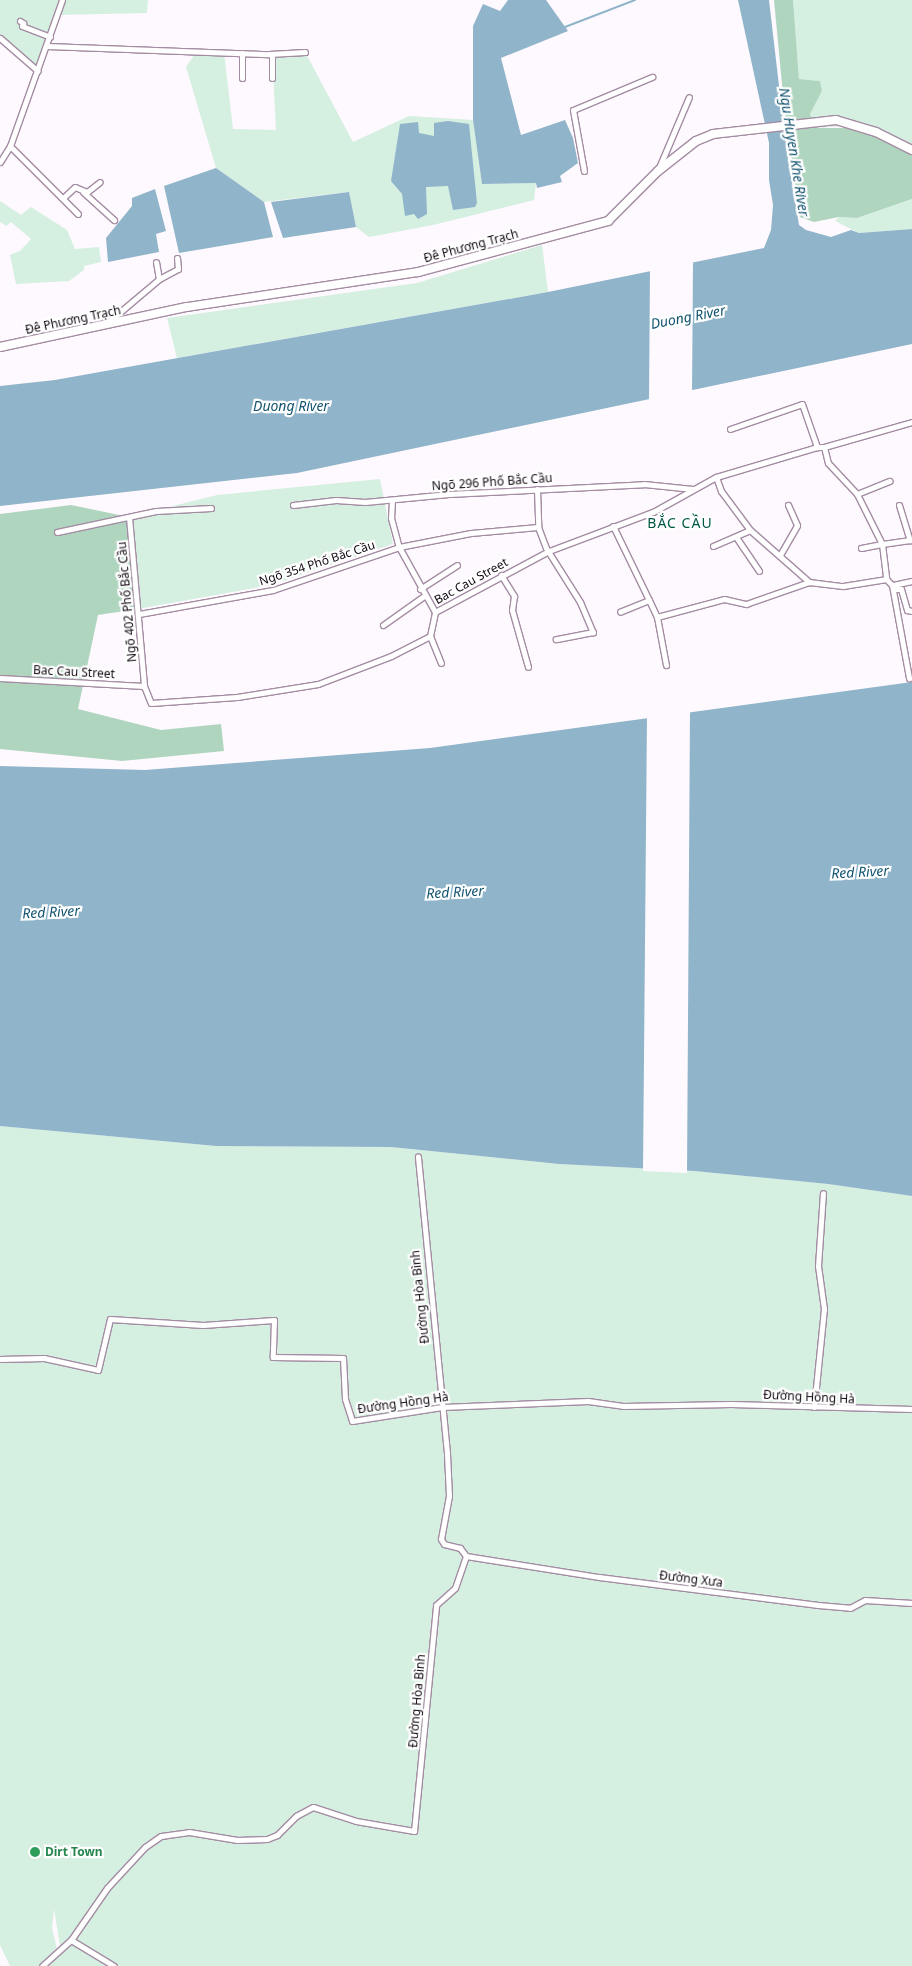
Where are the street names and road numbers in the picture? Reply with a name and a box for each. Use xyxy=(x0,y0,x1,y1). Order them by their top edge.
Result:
street label: Đê Phương Trạch xyxy=(422,226,520,266)
street label: Đê Phương Trạch xyxy=(24,303,122,337)
street label: Ngõ 296 Phố Bắc Cầu xyxy=(431,471,553,493)
street label: Ngõ 354 Phố Bắc Cầu xyxy=(257,537,377,589)
street label: Ngõ 402 Phố Bắc Cầu xyxy=(115,541,139,663)
street label: Bac Cau Street xyxy=(432,555,510,607)
street label: Bac Cau Street xyxy=(33,663,115,681)
street label: Đường Hòa Bình xyxy=(408,1250,432,1344)
street label: Đường Hồng Hà xyxy=(763,1387,855,1407)
street label: Đường Hồng Hà xyxy=(357,1389,449,1417)
street label: Đường Xưa xyxy=(658,1568,724,1590)
street label: Đường Hòa Bình xyxy=(406,1654,428,1748)

